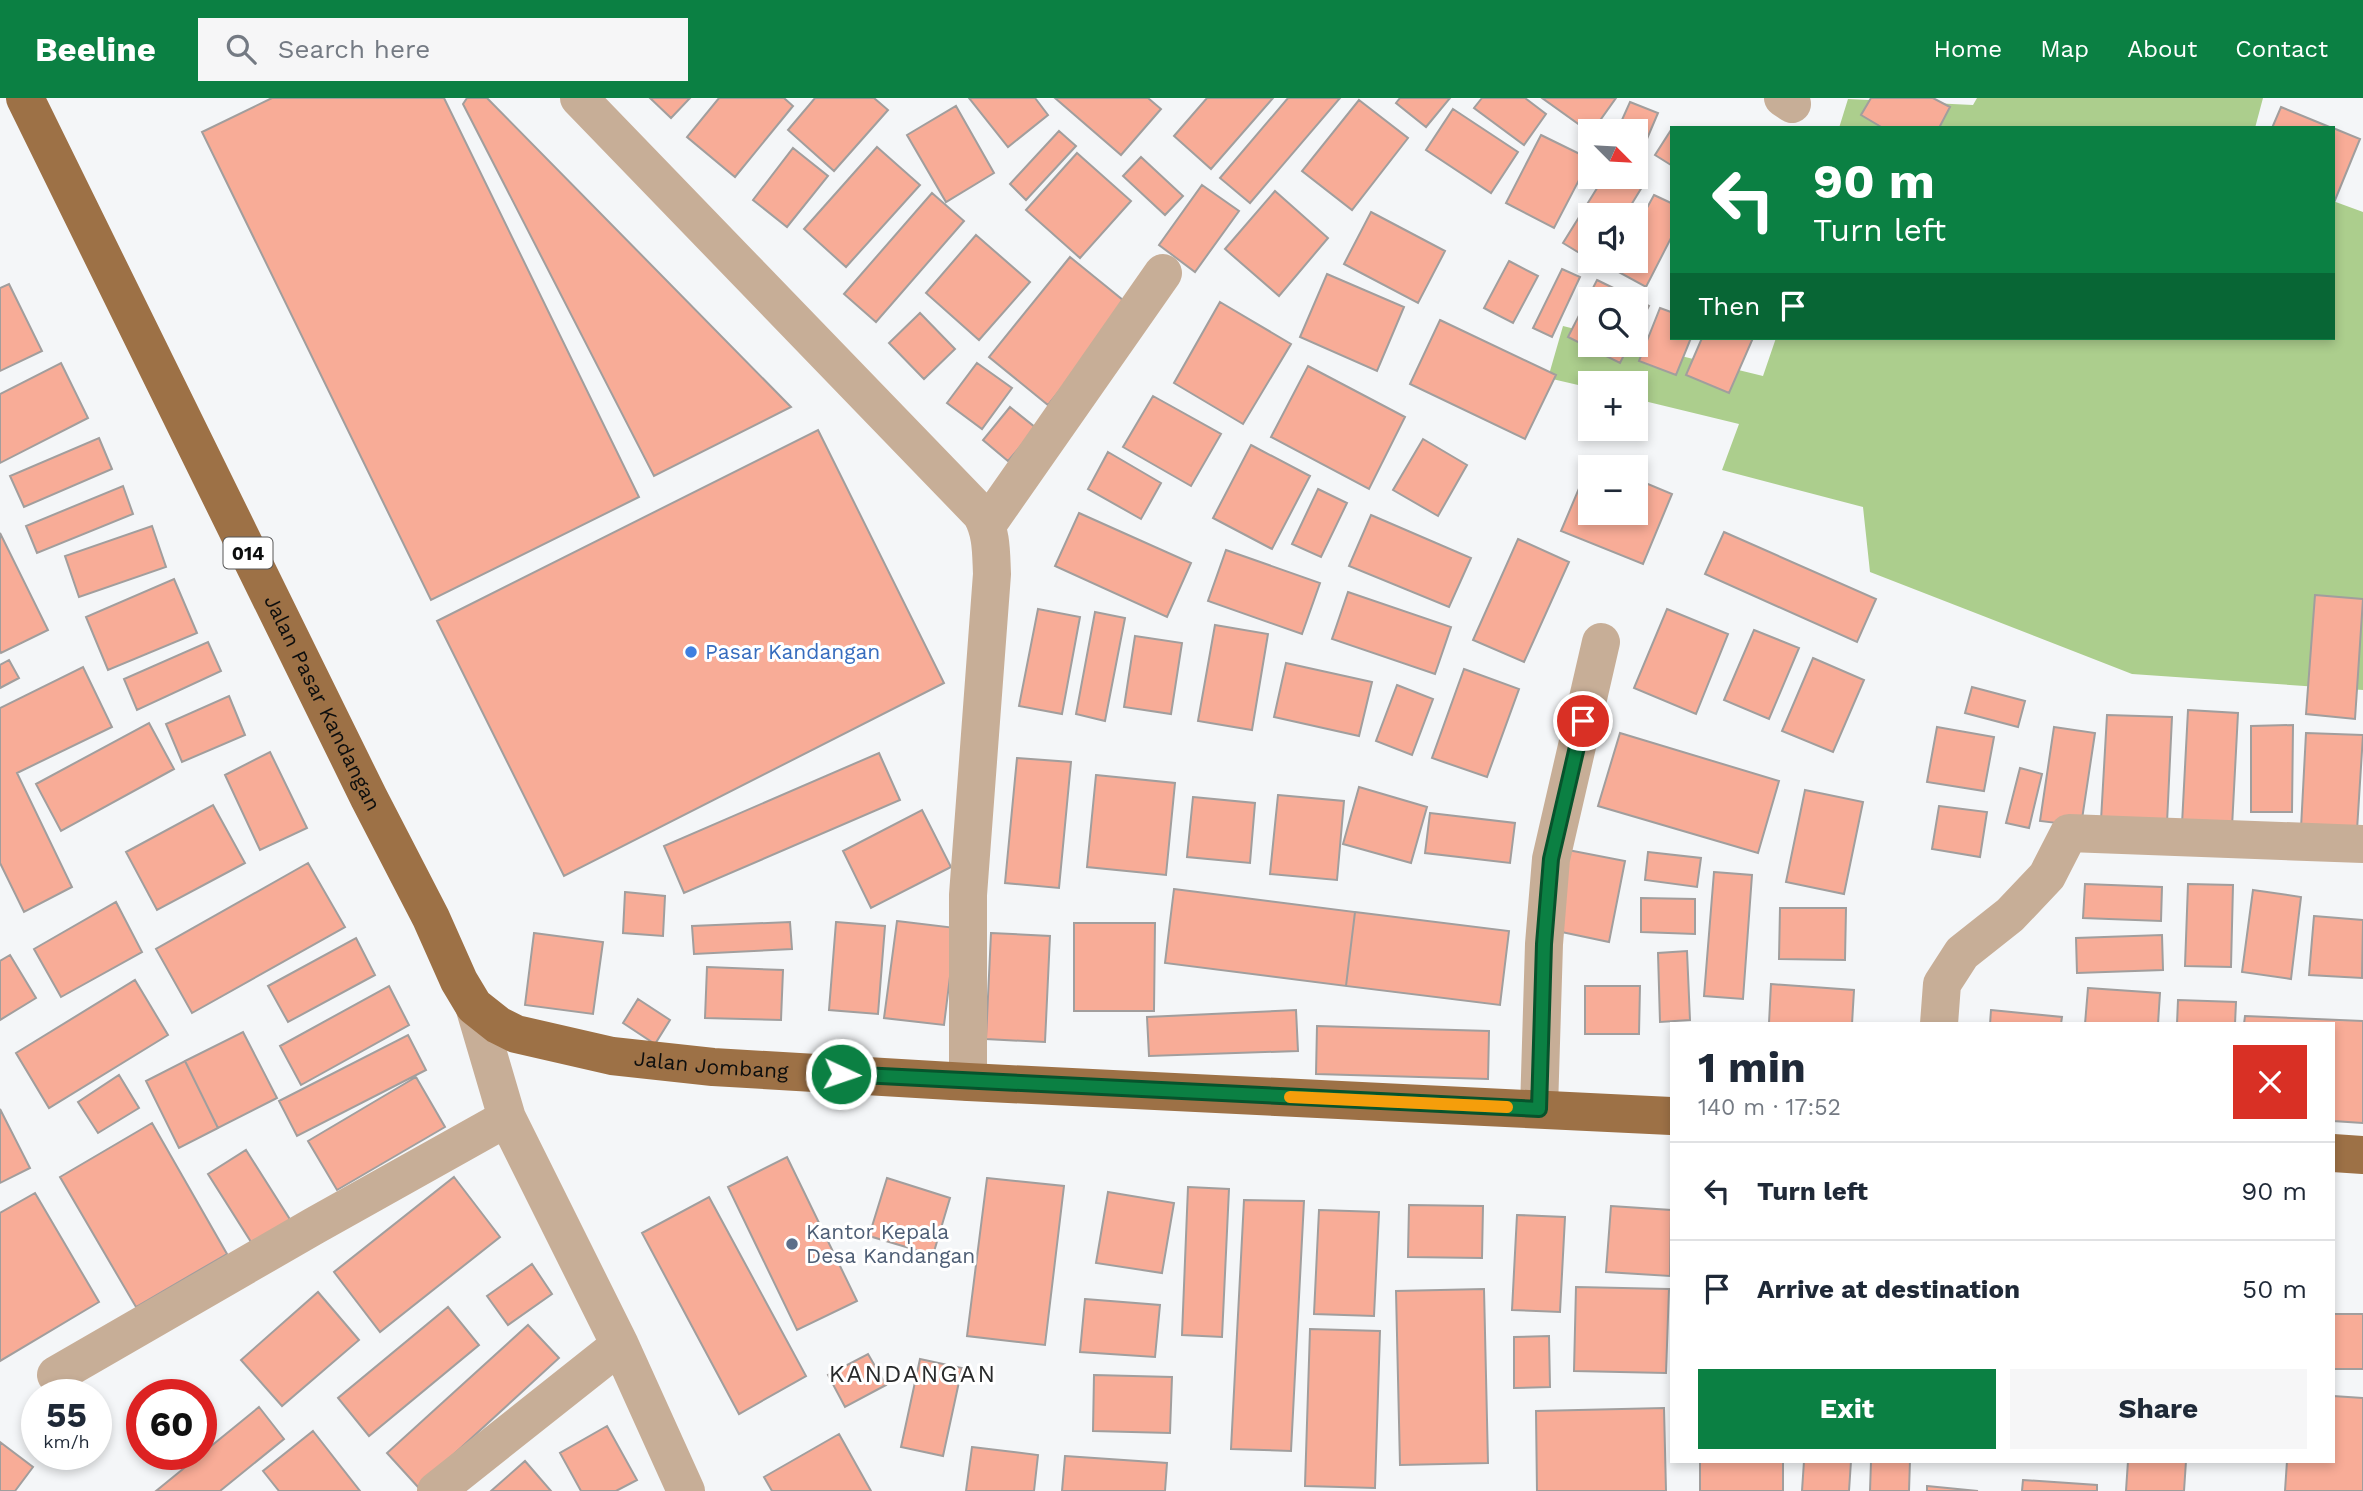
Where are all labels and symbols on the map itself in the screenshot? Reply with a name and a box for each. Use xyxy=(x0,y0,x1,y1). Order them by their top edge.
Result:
north arrow xyxy=(1578,119,1648,189)
road number: 014 xyxy=(224,538,272,568)
street label: Jalan Pasar Kandangan xyxy=(259,591,386,815)
place label: Pasar Kandangan xyxy=(705,639,880,664)
marker: Pasar Kandangan xyxy=(683,644,699,660)
pin xyxy=(1553,691,1613,751)
position arrow xyxy=(804,1037,878,1111)
street label: Jalan Jombang xyxy=(633,1045,790,1083)
place label: Kantor Kepala Desa Kandangan xyxy=(806,1219,975,1268)
marker: Kantor Kepala Desa Kandangan xyxy=(784,1236,800,1252)
district label: KANDANGAN xyxy=(829,1360,997,1388)
speed limit sign: 60 xyxy=(126,1379,217,1470)

